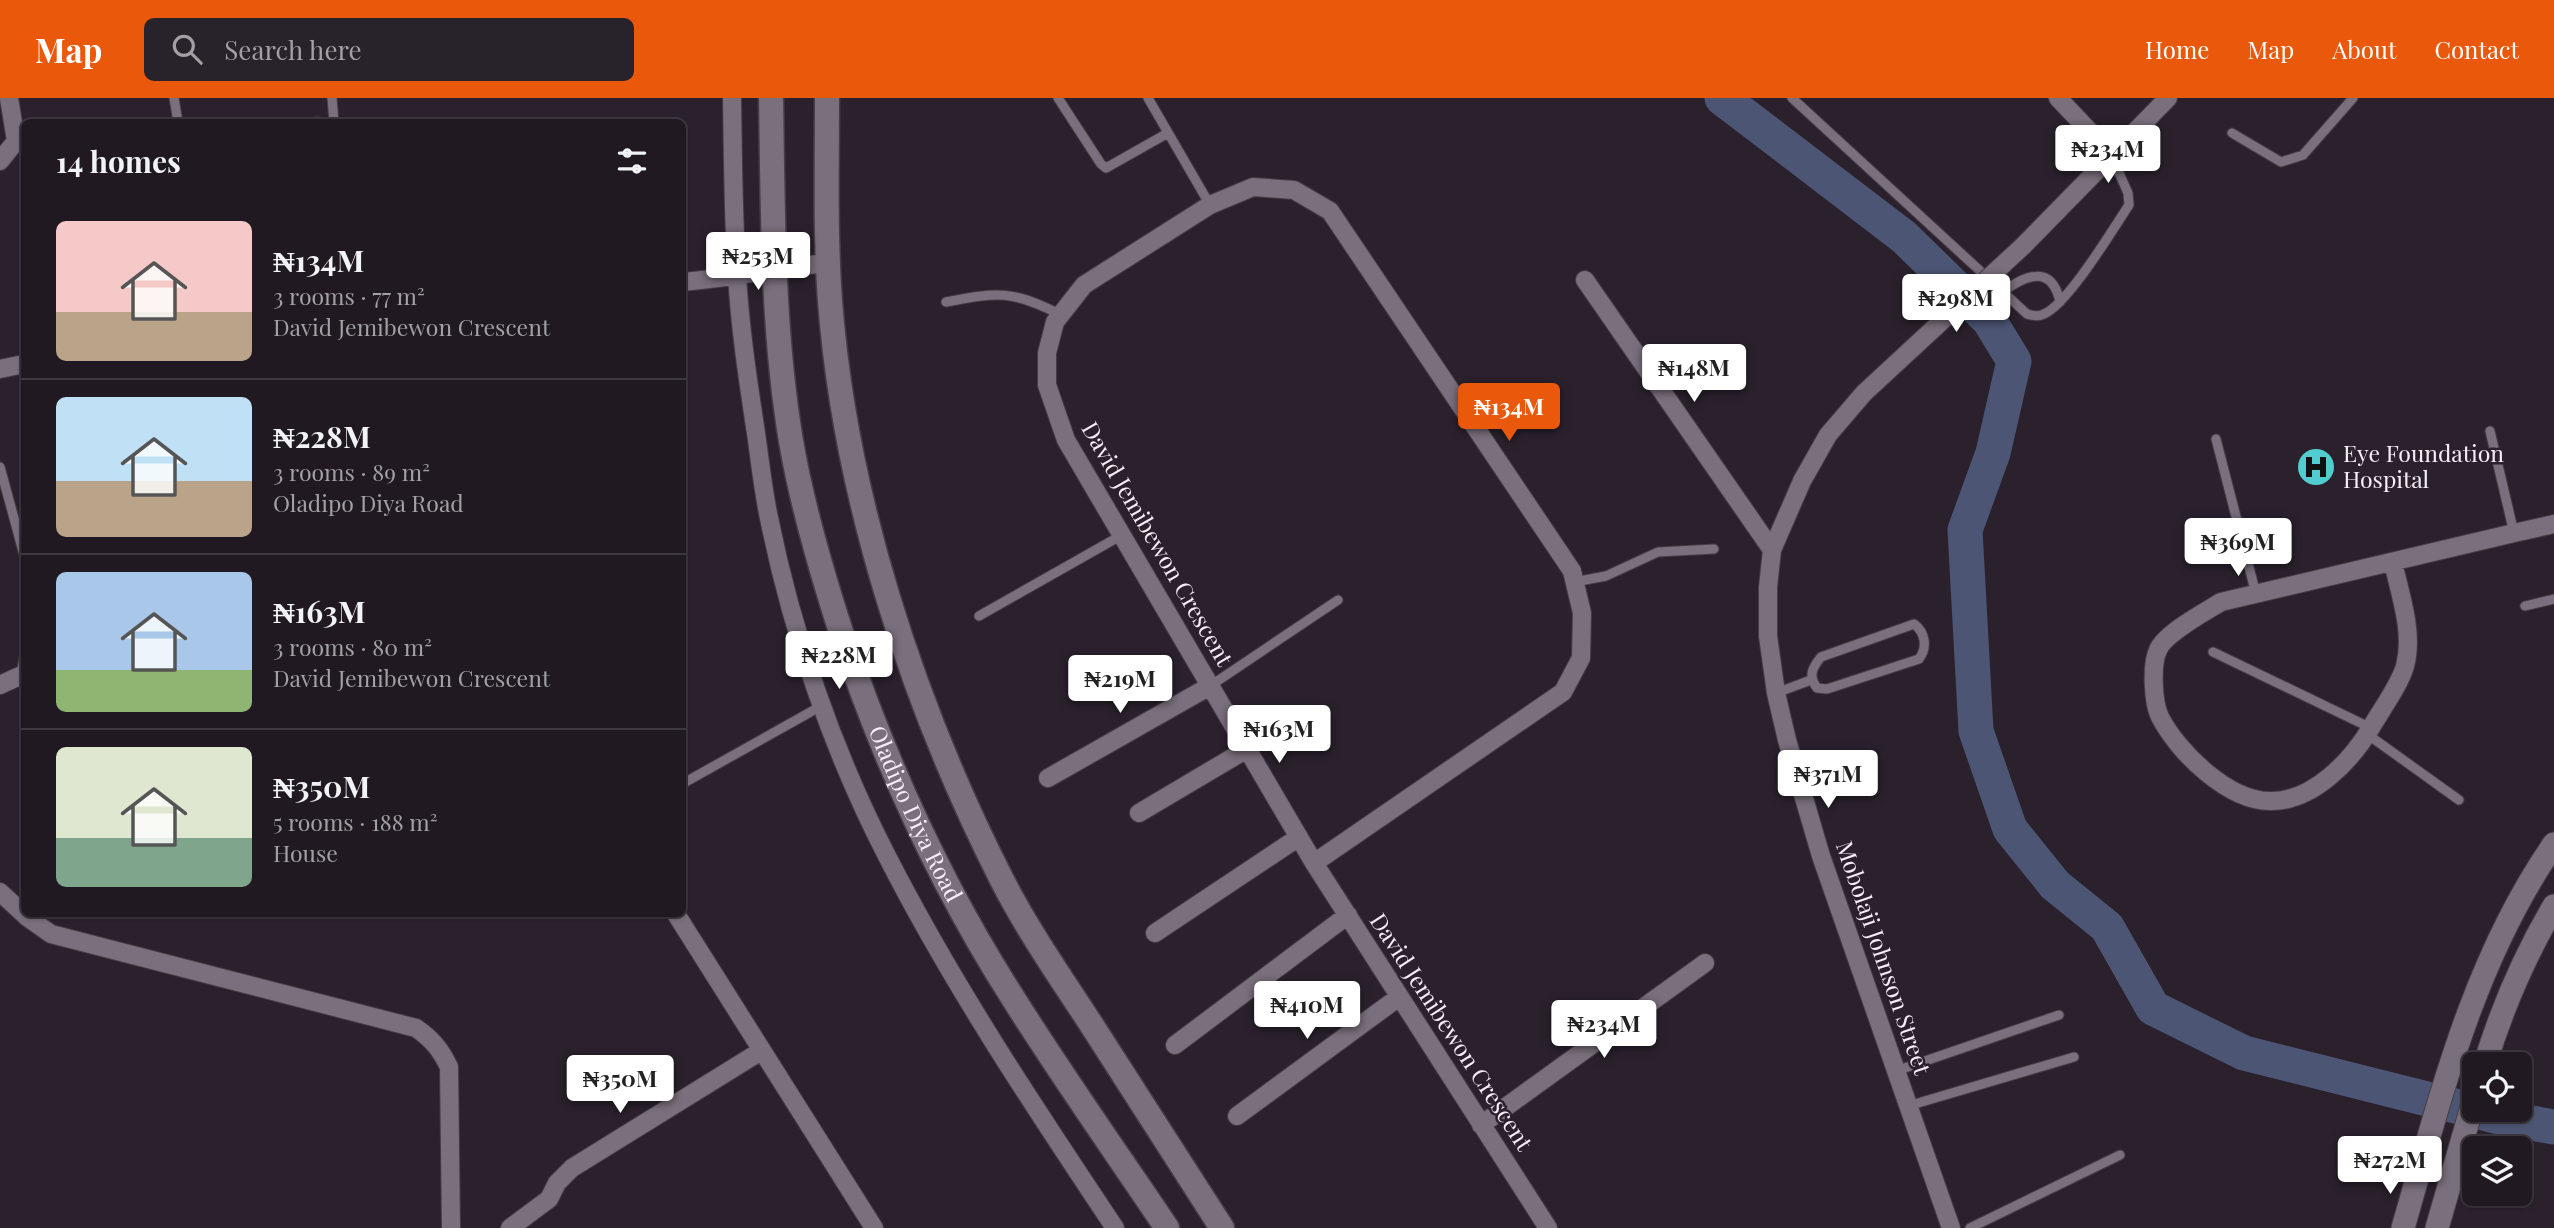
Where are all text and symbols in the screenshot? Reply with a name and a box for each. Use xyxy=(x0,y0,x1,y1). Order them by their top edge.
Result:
search box xyxy=(144,18,634,81)
text: Map xyxy=(35,27,102,71)
icon: search xyxy=(168,30,206,68)
text: Search here xyxy=(224,32,362,67)
text: Home xyxy=(2145,33,2209,65)
text: Map xyxy=(2247,33,2294,65)
text: About xyxy=(2332,33,2396,65)
text: Contact xyxy=(2434,33,2519,65)
pin: ₦234M xyxy=(2059,126,2157,185)
text: ₦234M xyxy=(2071,132,2145,163)
text: 14 homes xyxy=(56,141,181,181)
icon: filters xyxy=(613,142,651,180)
pin: ₦253M xyxy=(709,232,807,292)
text: ₦253M xyxy=(722,239,794,270)
text: ₦134M xyxy=(273,240,364,280)
icon: home xyxy=(112,249,196,333)
pin: ₦298M xyxy=(1907,274,2005,334)
text: 3 rooms · 77 m² xyxy=(273,280,425,311)
text: ₦298M xyxy=(1918,281,1994,312)
text: David Jemibewon Crescent xyxy=(273,311,550,342)
pin: ₦148M xyxy=(1645,344,1743,404)
text: ₦148M xyxy=(1658,351,1730,382)
pin: ₦134M xyxy=(1460,384,1558,443)
text: ₦134M xyxy=(1474,390,1544,421)
text: ₦228M xyxy=(273,416,371,456)
street label: David Jemibewon Crescent xyxy=(1076,416,1241,672)
icon: home xyxy=(112,425,196,509)
place label: Eye Foundation Hospital xyxy=(2343,437,2504,494)
hospital icon: Eye Foundation Hospital xyxy=(2295,446,2337,488)
text: 3 rooms · 89 m² xyxy=(273,456,430,487)
text: Oladipo Diya Road xyxy=(273,487,464,518)
pin: ₦369M xyxy=(2189,518,2287,578)
text: ₦369M xyxy=(2201,525,2275,556)
text: ₦163M xyxy=(273,591,365,631)
icon: home xyxy=(112,600,196,684)
text: 3 rooms · 80 m² xyxy=(273,631,432,662)
pin: ₦228M xyxy=(790,632,888,691)
text: ₦228M xyxy=(802,638,876,669)
pin: ₦219M xyxy=(1071,656,1169,715)
text: David Jemibewon Crescent xyxy=(273,662,550,693)
text: ₦219M xyxy=(1084,662,1156,693)
pin: ₦163M xyxy=(1230,706,1328,765)
text: ₦163M xyxy=(1244,712,1314,743)
street label: Oladipo Diya Road xyxy=(863,721,971,907)
pin: ₦371M xyxy=(1779,750,1877,810)
text: ₦371M xyxy=(1794,757,1862,788)
text: ₦350M xyxy=(273,766,370,806)
icon: home xyxy=(112,775,196,859)
text: 5 rooms · 188 m² xyxy=(273,806,438,837)
text: House xyxy=(273,837,338,868)
street label: Mobolaji Johnson Street xyxy=(1830,837,1939,1079)
street label: David Jemibewon Crescent xyxy=(1364,907,1541,1157)
pin: ₦410M xyxy=(1258,982,1356,1041)
text: ₦410M xyxy=(1270,988,1344,1019)
pin: ₦234M xyxy=(1555,1000,1653,1060)
text: ₦234M xyxy=(1567,1007,1641,1038)
map controls xyxy=(2462,1052,2532,1206)
button: locate xyxy=(2462,1052,2532,1122)
pin: ₦350M xyxy=(571,1056,669,1115)
text: ₦350M xyxy=(583,1062,657,1093)
pin: ₦272M xyxy=(2341,1136,2439,1196)
button: layers xyxy=(2462,1136,2532,1206)
text: ₦272M xyxy=(2354,1143,2426,1174)

